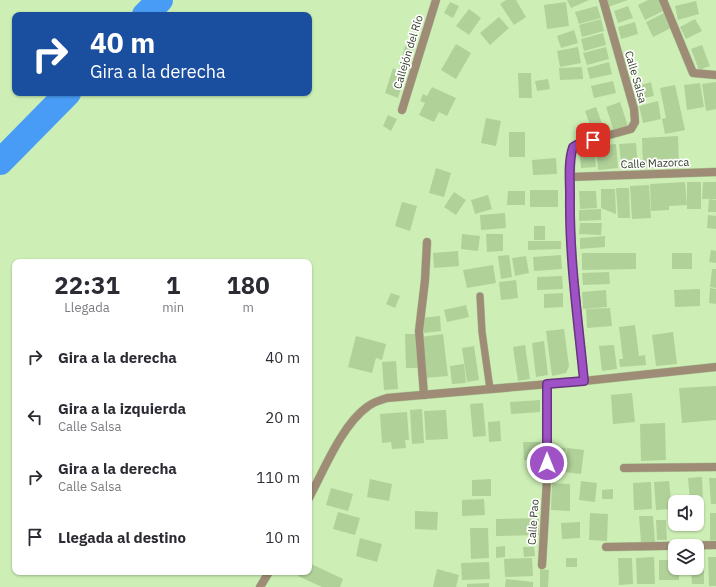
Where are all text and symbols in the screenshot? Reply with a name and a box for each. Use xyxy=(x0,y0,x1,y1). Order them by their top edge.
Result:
street label: Callejón del Río xyxy=(390,13,426,91)
text: 40 m xyxy=(90,24,155,61)
icon: right xyxy=(24,28,76,80)
street label: Calle Salsa xyxy=(622,49,650,105)
text: Gira a la derecha xyxy=(90,60,226,83)
pin xyxy=(576,123,610,157)
icon: arrive xyxy=(582,129,604,151)
street label: Calle Mazorca xyxy=(620,155,690,171)
text: 22:31 xyxy=(54,269,120,301)
text: 1 xyxy=(166,269,180,301)
text: 180 xyxy=(226,269,270,301)
text: Llegada xyxy=(64,299,110,316)
text: min xyxy=(162,299,184,316)
text: m xyxy=(242,299,254,316)
icon: right xyxy=(24,346,46,368)
text: Gira a la derecha xyxy=(58,348,177,367)
text: 40 m xyxy=(265,348,300,367)
text: Gira a la izquierda xyxy=(58,399,186,418)
icon: left xyxy=(24,406,46,428)
text: 20 m xyxy=(265,408,300,427)
text: Calle Salsa xyxy=(58,418,122,435)
position arrow xyxy=(526,442,568,484)
text: Gira a la derecha xyxy=(58,459,177,478)
icon: right xyxy=(24,466,46,488)
text: 110 m xyxy=(256,468,300,487)
text: Calle Salsa xyxy=(58,478,122,495)
map controls xyxy=(668,495,704,575)
button: sound xyxy=(668,495,704,531)
street label: Calle Pao xyxy=(524,499,542,545)
icon: arrive xyxy=(24,526,46,548)
text: Llegada al destino xyxy=(58,528,186,547)
text: 10 m xyxy=(265,528,300,547)
button: layers xyxy=(668,539,704,575)

